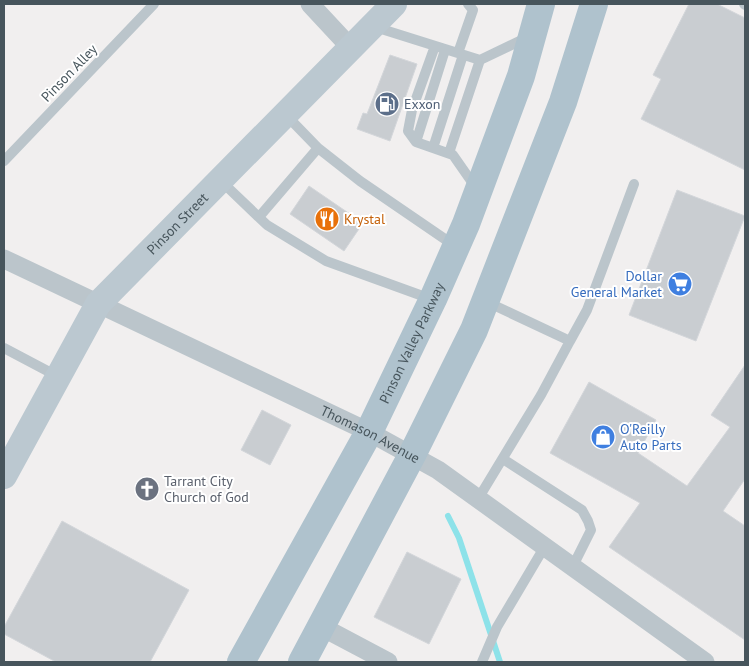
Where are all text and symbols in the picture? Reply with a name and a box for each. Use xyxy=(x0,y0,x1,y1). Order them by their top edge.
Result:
street label: Pinson Alley xyxy=(37,40,101,106)
fuel station icon: Exxon xyxy=(374,91,400,117)
place label: Exxon xyxy=(404,95,441,113)
street label: Pinson Street xyxy=(143,189,212,258)
restaurant icon: Krystal xyxy=(314,206,340,232)
place label: Krystal xyxy=(344,210,385,228)
place label: Dollar General Market xyxy=(571,267,662,301)
supermarket icon: Dollar General Market xyxy=(667,271,693,297)
street label: Pinson Valley Parkway xyxy=(375,279,448,406)
street label: Thomason Avenue xyxy=(318,401,423,467)
place label: O'Reilly Auto Parts xyxy=(620,420,682,454)
shop icon: O'Reilly Auto Parts xyxy=(590,424,616,450)
place label: Tarrant City Church of God xyxy=(164,472,249,506)
church icon: Tarrant City Church of God xyxy=(134,476,160,502)

